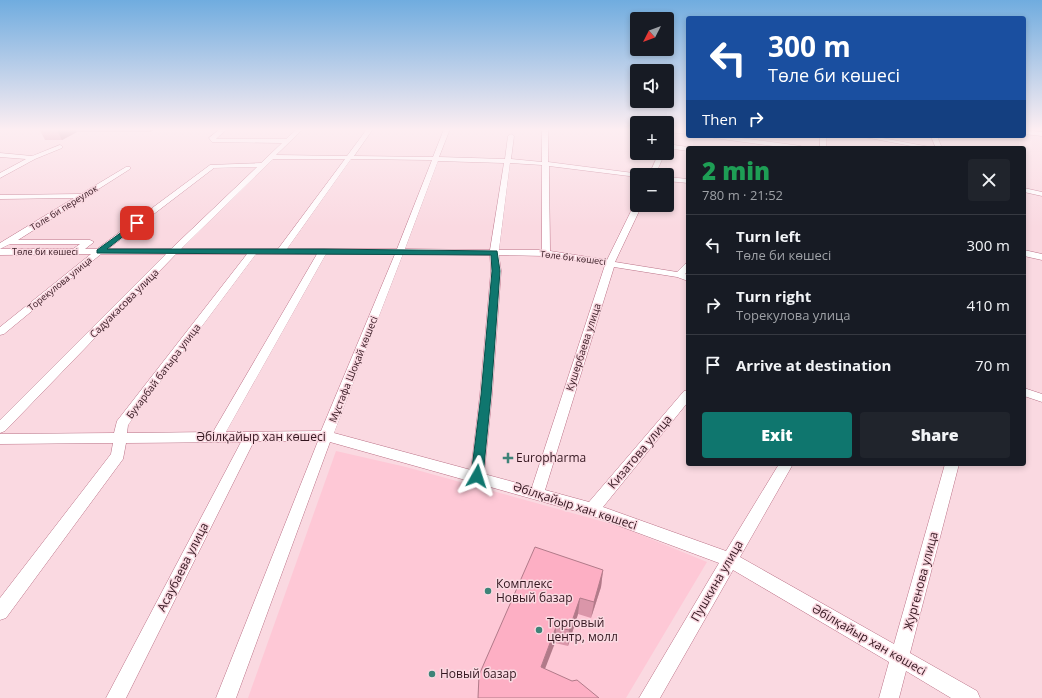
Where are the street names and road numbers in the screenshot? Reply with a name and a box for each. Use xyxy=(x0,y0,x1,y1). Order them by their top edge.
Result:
street label: Толе би переулок xyxy=(28,181,100,234)
street label: Төле би көшесі xyxy=(12,245,78,258)
street label: Төле би көшесі xyxy=(539,247,607,268)
street label: Торекулова улица xyxy=(25,254,95,314)
street label: Садуакасова улица xyxy=(86,265,162,341)
street label: Кушербаева улица xyxy=(562,301,604,393)
street label: Мұстафа Шоқай көшесі xyxy=(325,314,381,424)
street label: Бухарбай батыра улица xyxy=(123,321,203,421)
street label: Кизатова улица xyxy=(604,411,676,492)
street label: Әбілқайыр хан көшесі xyxy=(196,428,326,445)
street label: Әбілқайыр хан көшесі xyxy=(511,477,639,534)
street label: Асаубаева улица xyxy=(153,519,212,614)
street label: Жургенова улица xyxy=(899,530,942,632)
street label: Пушкина улица xyxy=(686,537,747,625)
street label: Әбілқайыр хан көшесі xyxy=(809,600,930,679)

